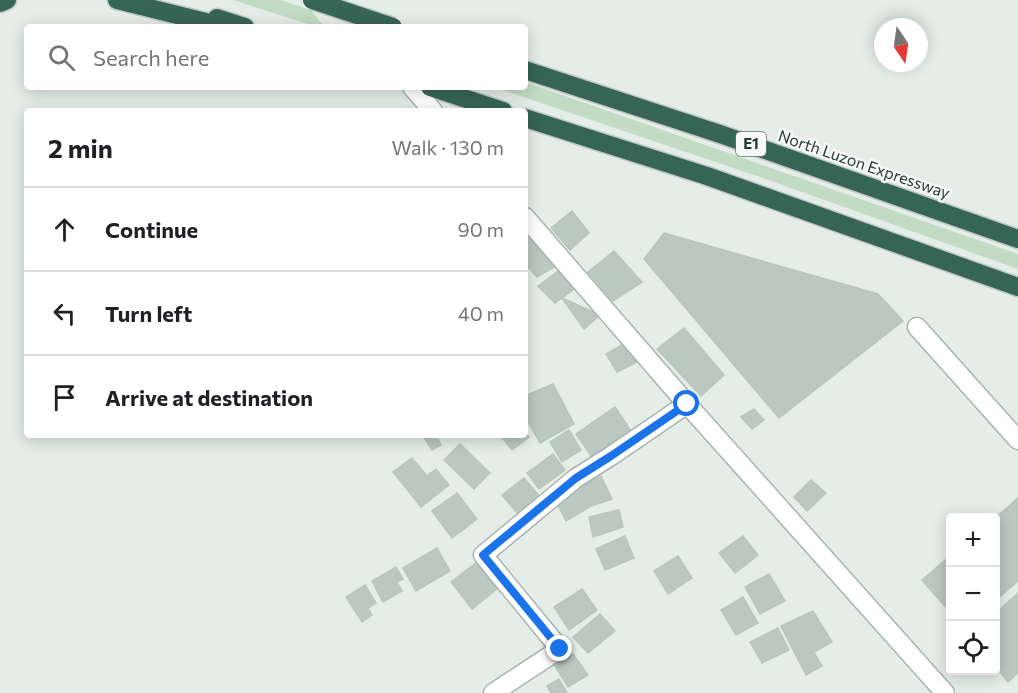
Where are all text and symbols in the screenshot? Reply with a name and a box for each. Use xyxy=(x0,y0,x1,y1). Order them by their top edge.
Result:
north arrow xyxy=(874,18,928,72)
search box xyxy=(24,24,528,90)
icon: search xyxy=(45,41,78,74)
text: Search here xyxy=(93,44,209,71)
street label: North Luzon Expressway xyxy=(776,125,952,202)
text: 2 min xyxy=(48,132,113,163)
road number: E1 xyxy=(736,132,766,156)
text: Walk · 130 m xyxy=(392,135,504,159)
icon: ahead xyxy=(48,213,81,246)
text: Continue xyxy=(105,216,198,243)
text: 90 m xyxy=(458,217,504,241)
icon: left xyxy=(48,297,81,330)
text: Turn left xyxy=(105,300,192,327)
text: 40 m xyxy=(458,301,504,325)
icon: arrive xyxy=(48,381,81,414)
text: Arrive at destination xyxy=(105,384,313,411)
route start xyxy=(673,390,699,416)
map controls xyxy=(946,513,1000,675)
button: + xyxy=(946,513,1000,567)
button: − xyxy=(946,567,1000,621)
button: locate xyxy=(946,621,1000,675)
route end xyxy=(546,635,572,661)

